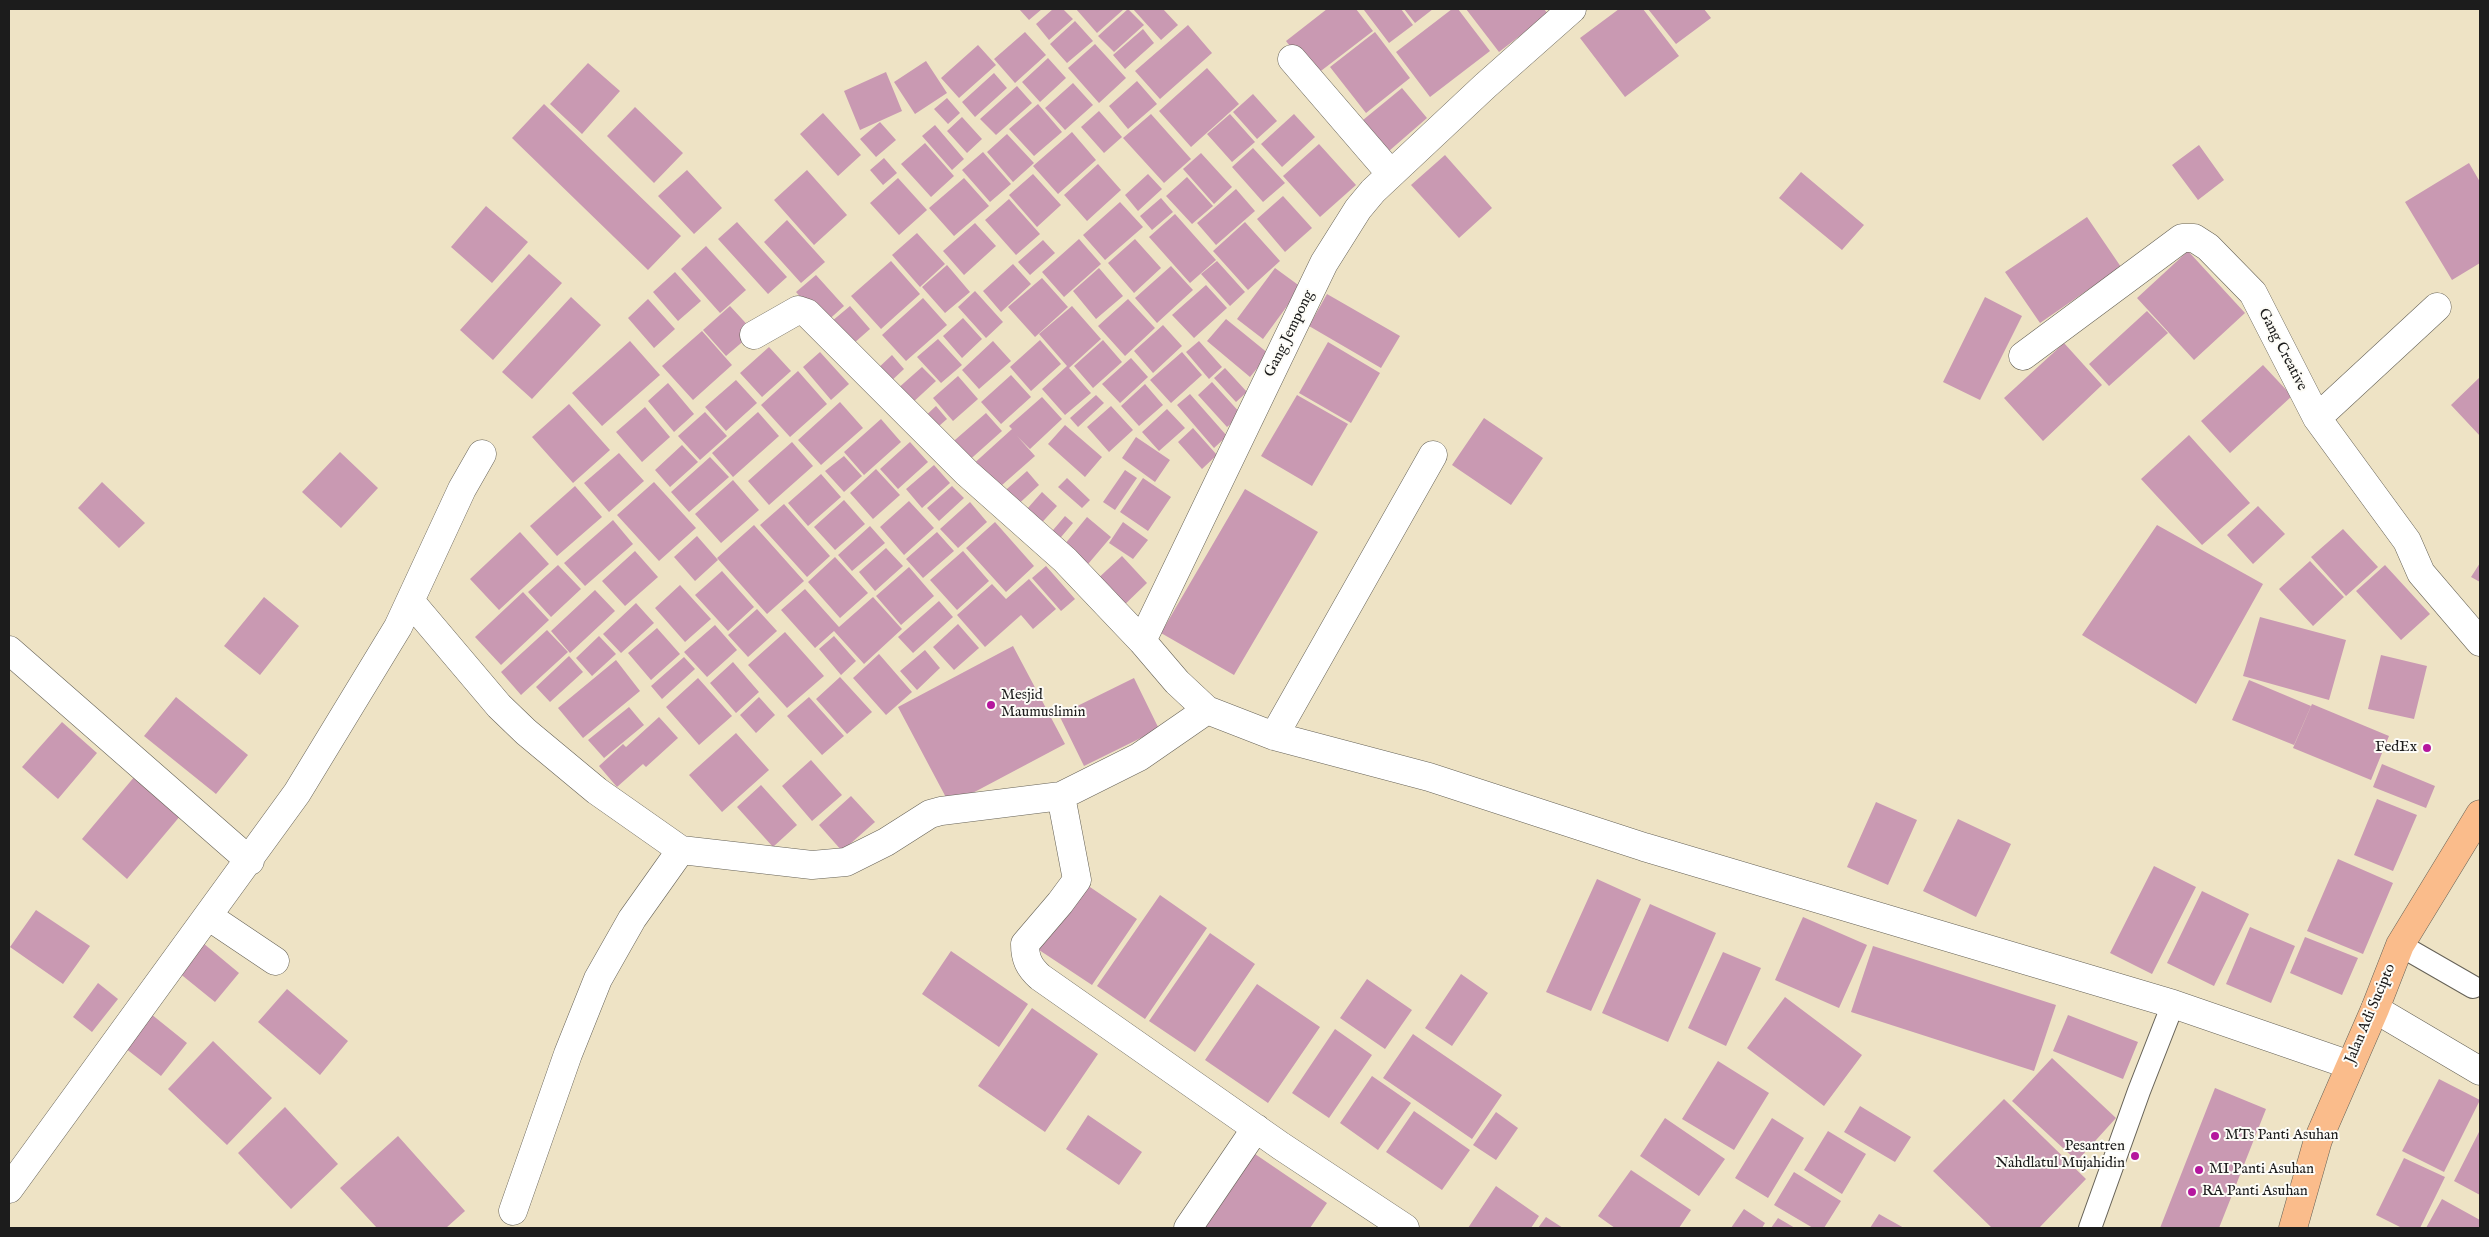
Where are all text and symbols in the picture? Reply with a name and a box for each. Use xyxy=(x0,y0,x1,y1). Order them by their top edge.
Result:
street label: Gang Jempong xyxy=(1261,288,1319,380)
street label: Gang Creative xyxy=(2254,306,2310,394)
place label: Mesjid Maumuslimin xyxy=(1001,687,1086,722)
marker: Mesjid Maumuslimin xyxy=(985,699,997,711)
place label: FedEx xyxy=(2375,739,2417,757)
marker: FedEx xyxy=(2421,742,2433,754)
street label: Jalan Adi Sucipto xyxy=(2342,961,2400,1067)
place label: MTs Panti Asuhan xyxy=(2225,1127,2339,1145)
marker: MTs Panti Asuhan xyxy=(2209,1130,2221,1142)
place label: Pesantren Nahdlatul Mujahidin xyxy=(1995,1138,2125,1173)
marker: Pesantren Nahdlatul Mujahidin xyxy=(2129,1150,2141,1162)
place label: MI Panti Asuhan xyxy=(2209,1161,2314,1179)
marker: MI Panti Asuhan xyxy=(2193,1164,2205,1176)
place label: RA Panti Asuhan xyxy=(2202,1183,2308,1201)
marker: RA Panti Asuhan xyxy=(2186,1186,2198,1198)

